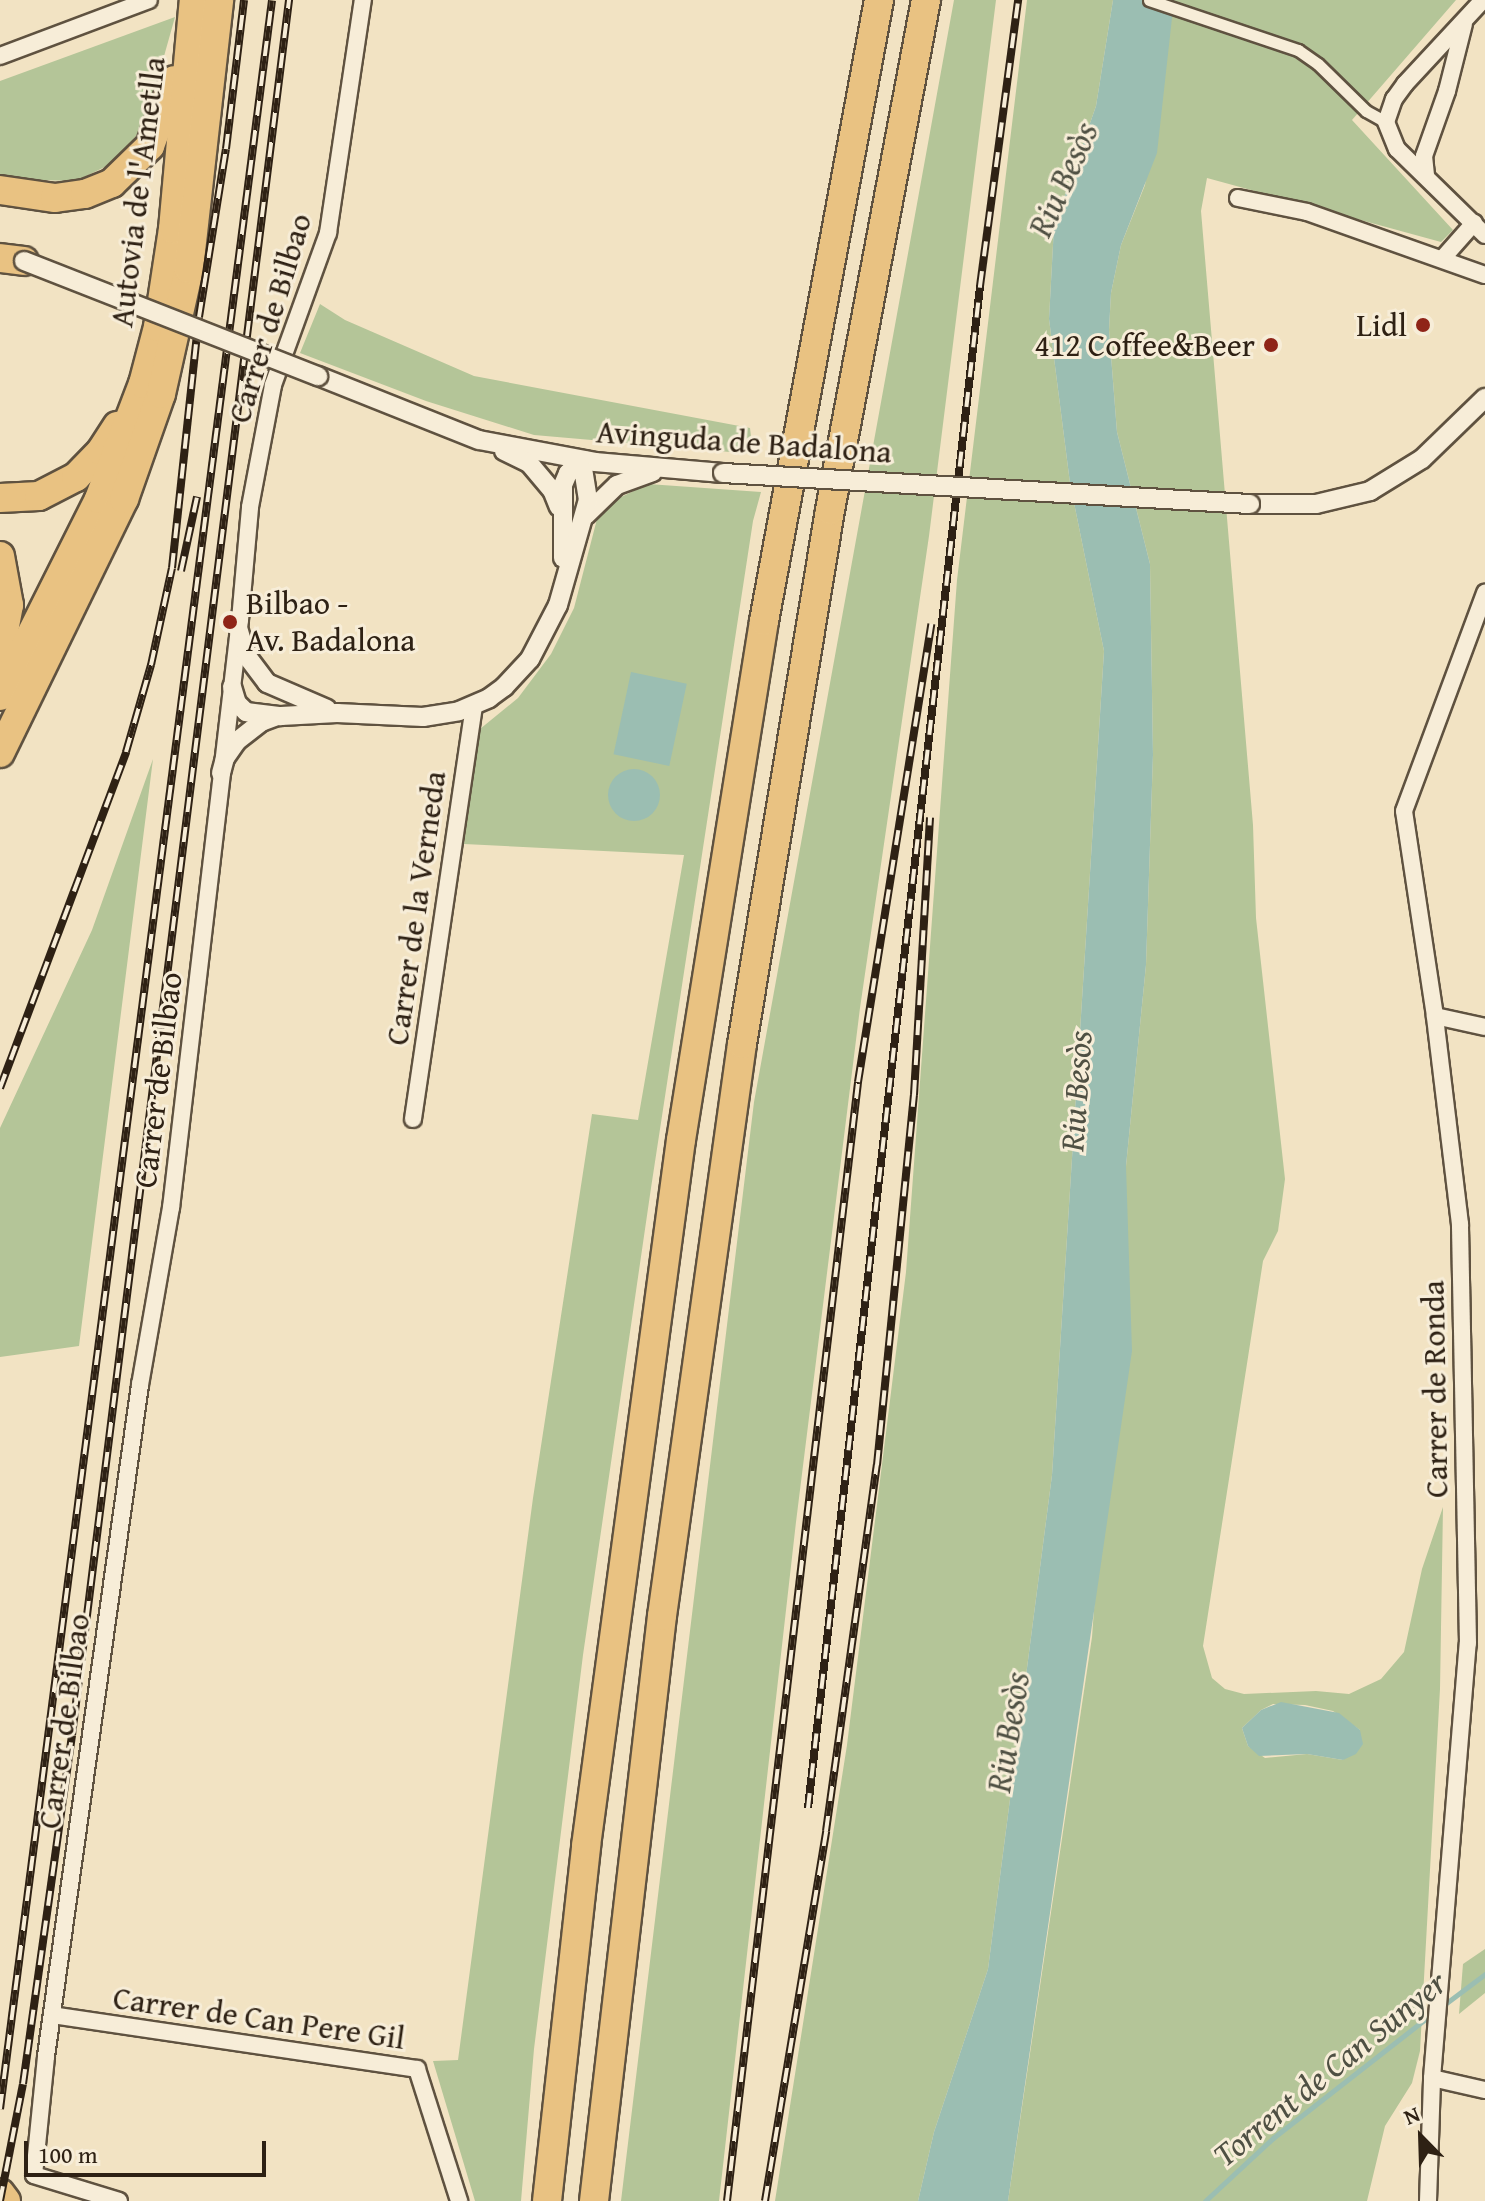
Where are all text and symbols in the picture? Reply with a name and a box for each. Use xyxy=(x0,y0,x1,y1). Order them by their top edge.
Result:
street label: Autovia de l'Ametlla xyxy=(102,55,174,329)
water label: Riu Besòs xyxy=(1019,115,1105,243)
street label: Carrer de Bilbao xyxy=(220,209,320,427)
place label: Lidl xyxy=(1356,306,1407,344)
marker: Lidl xyxy=(1414,316,1432,334)
place label: 412 Coffee&Beer xyxy=(1034,326,1255,364)
marker: 412 Coffee&Beer xyxy=(1262,336,1280,354)
street label: Avinguda de Badalona xyxy=(595,413,893,471)
place label: Bilbao - Av. Badalona xyxy=(246,585,415,660)
marker: Bilbao - Av. Badalona xyxy=(221,613,239,631)
street label: Carrer de la Verneda xyxy=(378,768,454,1048)
street label: Carrer de Bilbao xyxy=(126,970,190,1190)
water label: Riu Besòs xyxy=(1050,1029,1100,1153)
street label: Carrer de Ronda xyxy=(1414,1280,1456,1498)
street label: Carrer de Bilbao xyxy=(30,1611,98,1831)
water label: Riu Besòs xyxy=(977,1669,1037,1795)
water label: Torrent de Can Sunyer xyxy=(1204,1961,1454,2175)
street label: Carrer de Can Pere Gil xyxy=(111,1979,407,2057)
north arrow xyxy=(1381,2097,1461,2177)
text: N xyxy=(1399,2097,1425,2133)
scale bar xyxy=(28,2125,270,2175)
text: 100 m xyxy=(38,2137,98,2172)

